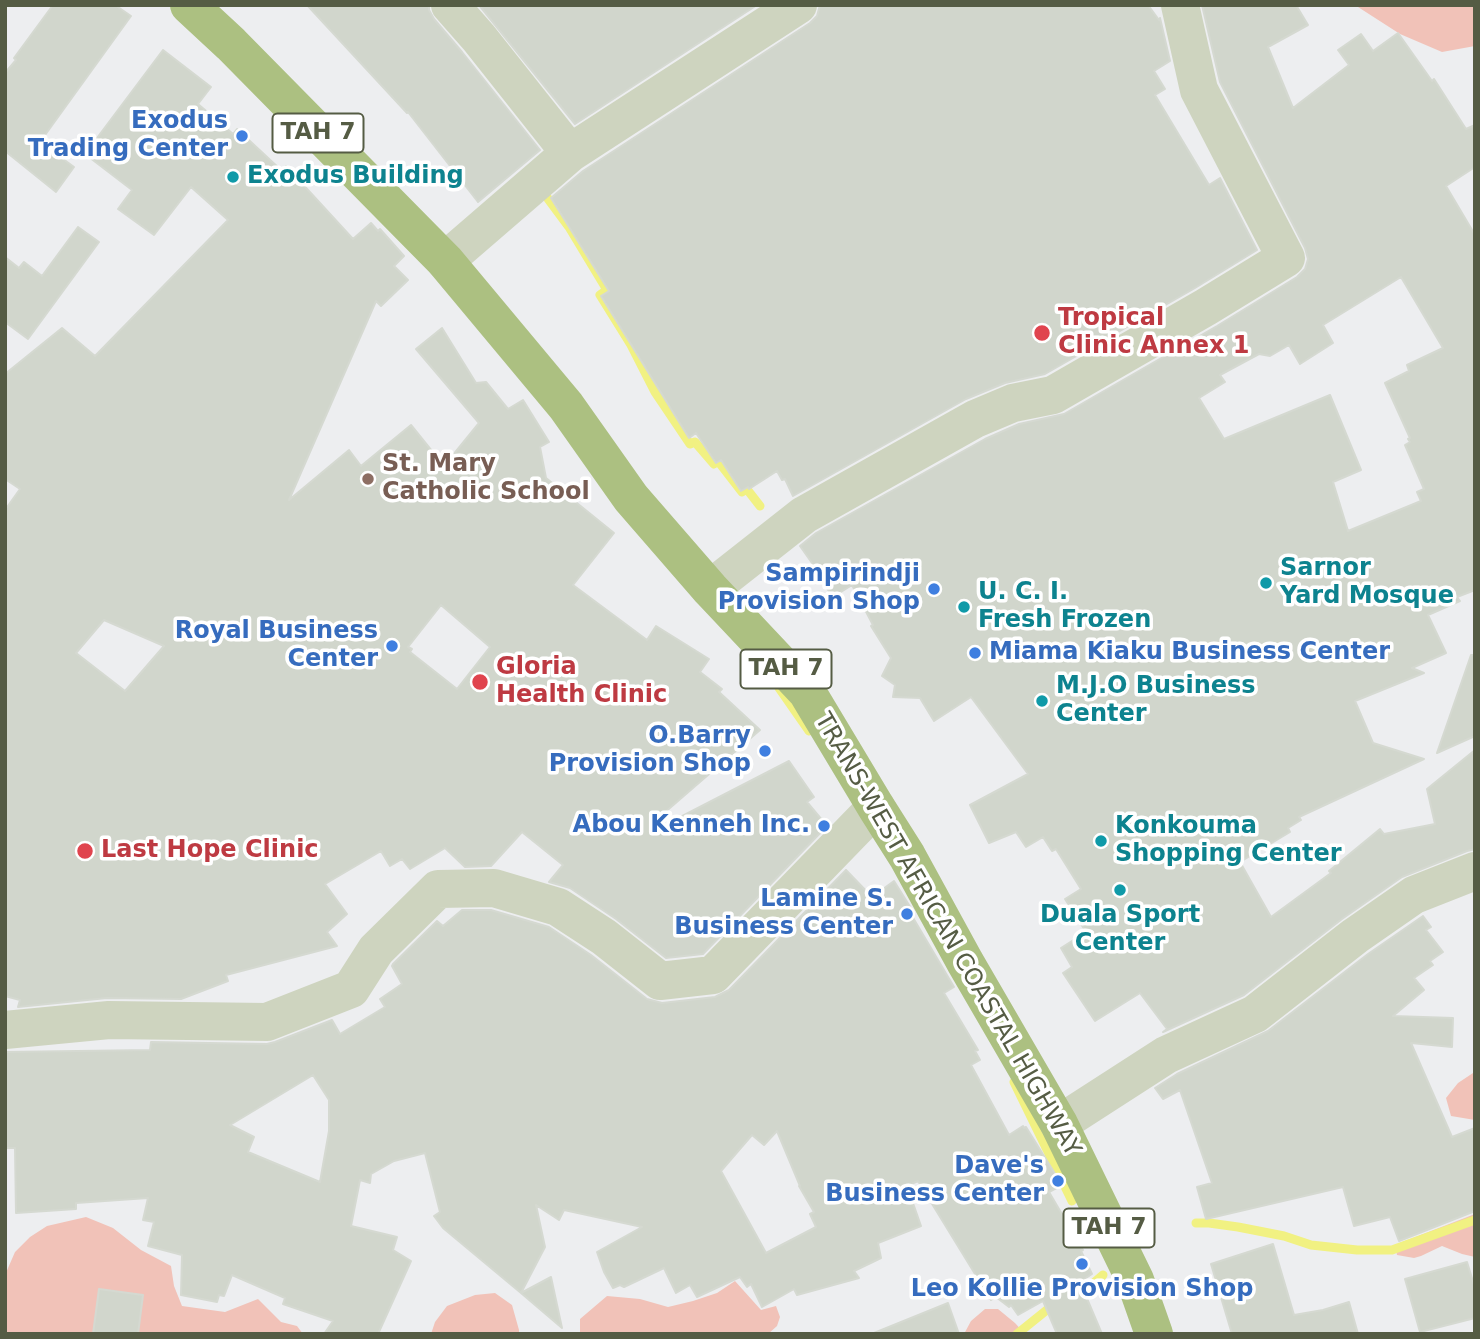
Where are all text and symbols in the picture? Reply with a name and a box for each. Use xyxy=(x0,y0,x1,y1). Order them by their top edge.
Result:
place label: Exodus Trading Center xyxy=(28,108,228,164)
road number: TAH 7 xyxy=(272,114,364,152)
marker: Exodus Trading Center xyxy=(234,128,250,144)
place label: Exodus Building xyxy=(247,163,464,191)
marker: Exodus Building xyxy=(225,169,241,185)
place label: Tropical Clinic Annex 1 xyxy=(1058,305,1250,361)
marker: Tropical Clinic Annex 1 xyxy=(1032,323,1052,343)
place label: St. Mary Catholic School xyxy=(382,451,590,507)
marker: St. Mary Catholic School xyxy=(360,471,376,487)
place label: Sarnor Yard Mosque xyxy=(1280,555,1454,611)
place label: Sampirindji Provision Shop xyxy=(718,561,920,617)
marker: Sarnor Yard Mosque xyxy=(1258,575,1274,591)
place label: U. C. I. Fresh Frozen xyxy=(978,579,1151,635)
marker: Sampirindji Provision Shop xyxy=(926,581,942,597)
marker: U. C. I. Fresh Frozen xyxy=(956,599,972,615)
place label: Royal Business Center xyxy=(175,618,378,674)
marker: Royal Business Center xyxy=(384,638,400,654)
place label: Miama Kiaku Business Center xyxy=(989,639,1390,667)
marker: Miama Kiaku Business Center xyxy=(967,645,983,661)
road number: TAH 7 xyxy=(740,650,832,688)
place label: Gloria Health Clinic xyxy=(496,654,667,710)
marker: Gloria Health Clinic xyxy=(470,672,490,692)
place label: M.J.O Business Center xyxy=(1056,673,1256,729)
marker: M.J.O Business Center xyxy=(1034,693,1050,709)
street label: TRANS-WEST AFRICAN COASTAL HIGHWAY xyxy=(808,708,1086,1162)
place label: O.Barry Provision Shop xyxy=(549,723,751,779)
marker: O.Barry Provision Shop xyxy=(757,743,773,759)
place label: Abou Kenneh Inc. xyxy=(573,812,810,840)
place label: Konkouma Shopping Center xyxy=(1115,813,1342,869)
marker: Abou Kenneh Inc. xyxy=(816,818,832,834)
marker: Konkouma Shopping Center xyxy=(1093,833,1109,849)
place label: Last Hope Clinic xyxy=(101,837,319,865)
marker: Last Hope Clinic xyxy=(75,841,95,861)
marker: Duala Sport Center xyxy=(1112,882,1128,898)
place label: Lamine S. Business Center xyxy=(674,886,893,942)
place label: Duala Sport Center xyxy=(1040,902,1200,958)
marker: Lamine S. Business Center xyxy=(899,906,915,922)
place label: Dave's Business Center xyxy=(825,1153,1044,1209)
marker: Dave's Business Center xyxy=(1050,1173,1066,1189)
road number: TAH 7 xyxy=(1064,1208,1154,1247)
marker: Leo Kollie Provision Shop xyxy=(1074,1256,1090,1272)
place label: Leo Kollie Provision Shop xyxy=(911,1276,1253,1304)

